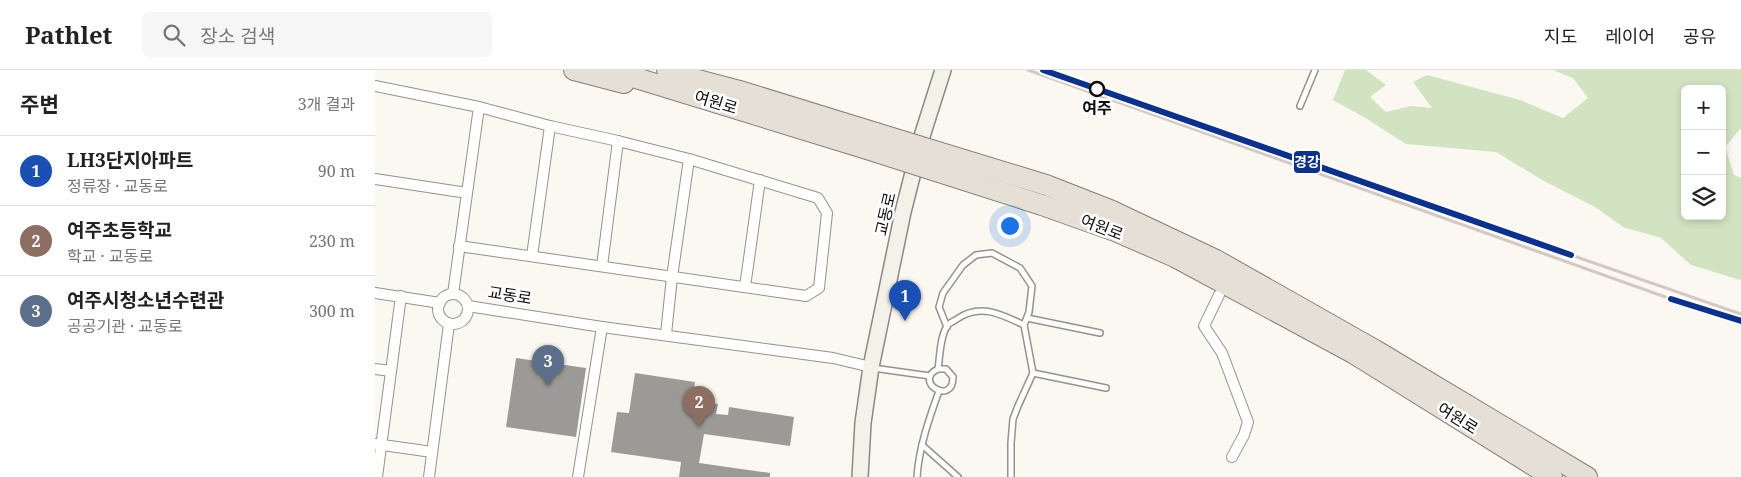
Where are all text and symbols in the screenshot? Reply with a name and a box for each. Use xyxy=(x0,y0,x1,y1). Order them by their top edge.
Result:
search box xyxy=(142,12,492,57)
text: Pathlet xyxy=(25,18,112,51)
icon: search xyxy=(160,21,188,49)
text: 장소 검색 xyxy=(200,23,275,49)
text: 지도 xyxy=(1544,24,1577,48)
text: 레이어 xyxy=(1605,24,1655,48)
text: 공유 xyxy=(1683,24,1716,48)
marker: 여주 xyxy=(1089,81,1105,97)
street label: 여원로 xyxy=(692,85,741,119)
map controls xyxy=(1681,85,1726,220)
button: + xyxy=(1681,85,1726,130)
text: 주변 xyxy=(20,90,59,118)
text: 3개 결과 xyxy=(298,93,355,115)
place label: 여주 xyxy=(1082,97,1112,119)
button: − xyxy=(1681,130,1726,175)
text: LH3단지아파트 xyxy=(67,147,193,173)
line badge: 경강 xyxy=(1293,150,1321,174)
text: 경강 xyxy=(1294,152,1320,171)
text: 1 xyxy=(31,160,41,182)
text: 90 m xyxy=(318,160,355,182)
text: 정류장 · 교동로 xyxy=(67,175,168,197)
button: layers xyxy=(1681,175,1726,220)
street label: 교동로 xyxy=(869,190,901,238)
street label: 여원로 xyxy=(1077,209,1127,245)
your location xyxy=(997,213,1023,239)
text: 여주초등학교 xyxy=(67,217,172,243)
text: 2 xyxy=(31,230,41,252)
text: 230 m xyxy=(309,230,355,252)
text: 학교 · 교동로 xyxy=(67,245,153,267)
pin: 1 xyxy=(889,280,921,321)
street label: 교동로 xyxy=(486,281,534,309)
text: 여주시청소년수련관 xyxy=(67,287,224,313)
text: 3 xyxy=(31,300,41,322)
text: 300 m xyxy=(309,300,355,322)
text: 공공기관 · 교동로 xyxy=(67,315,182,337)
pin: 3 xyxy=(532,345,564,386)
pin: 2 xyxy=(683,386,715,427)
street label: 여원로 xyxy=(1433,397,1483,439)

